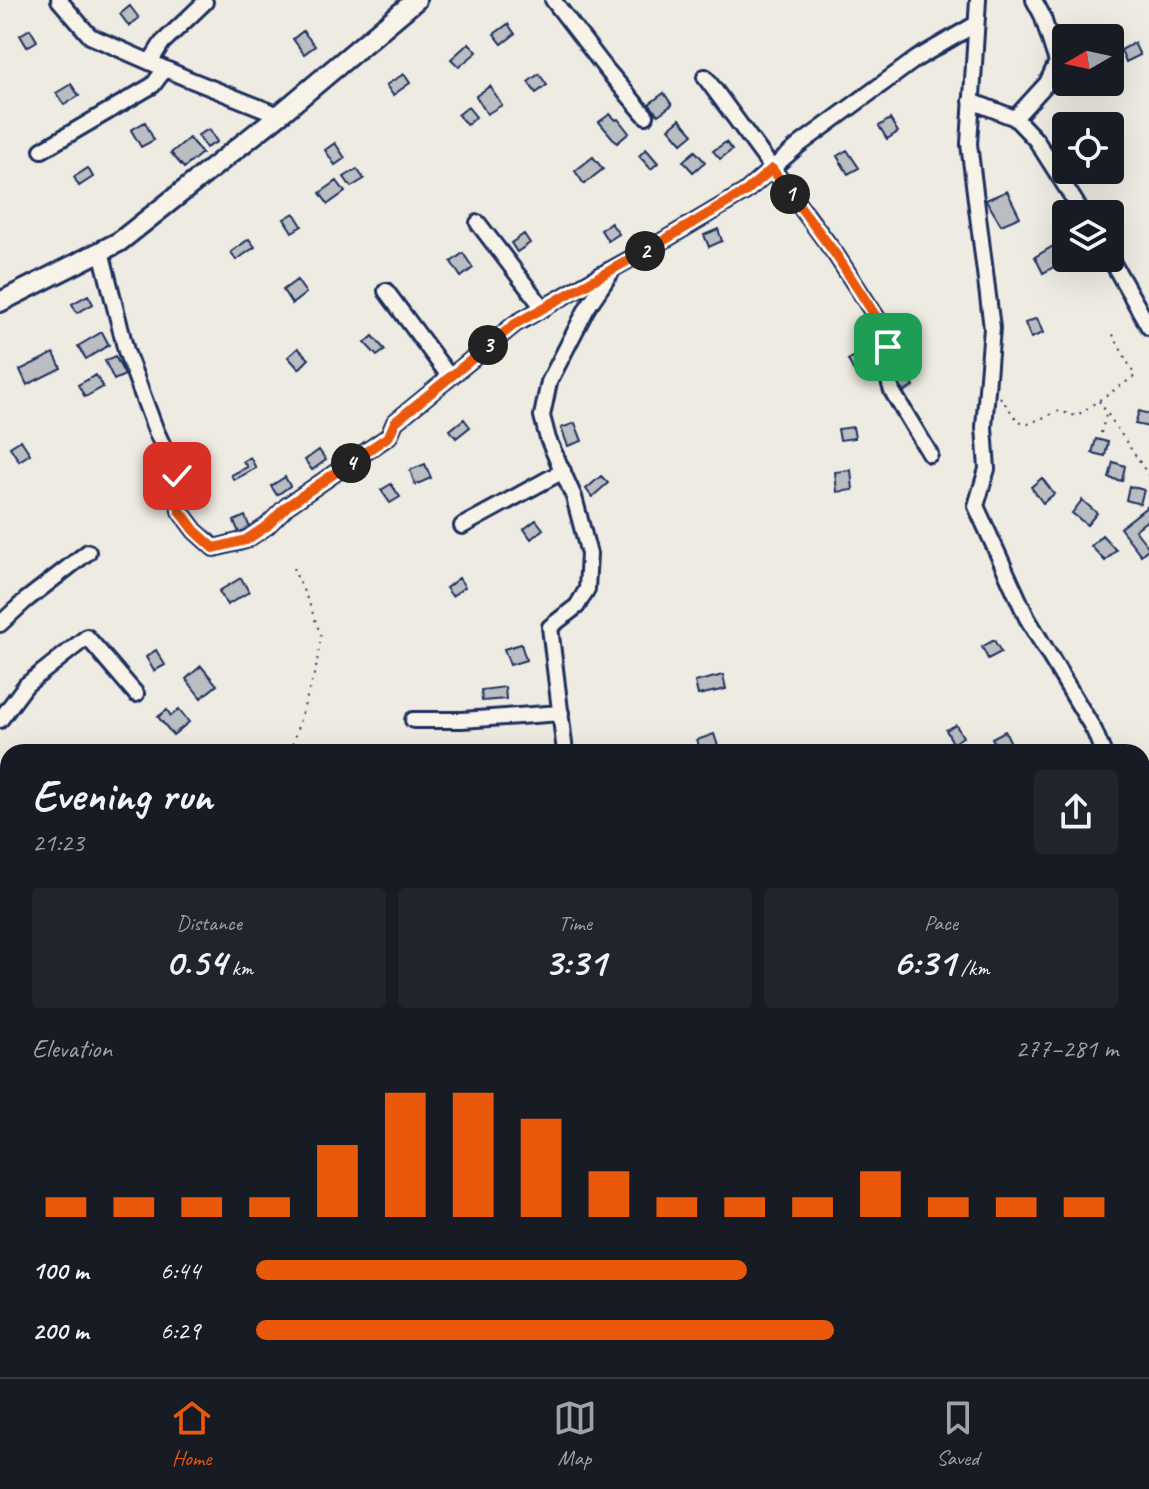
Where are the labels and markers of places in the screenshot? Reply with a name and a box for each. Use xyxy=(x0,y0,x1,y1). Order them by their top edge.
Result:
pin: 1 xyxy=(770,174,810,214)
pin: 2 xyxy=(625,231,665,271)
pin xyxy=(854,313,922,381)
pin: 3 xyxy=(468,325,508,365)
pin xyxy=(143,442,211,510)
pin: 4 xyxy=(331,443,371,483)

